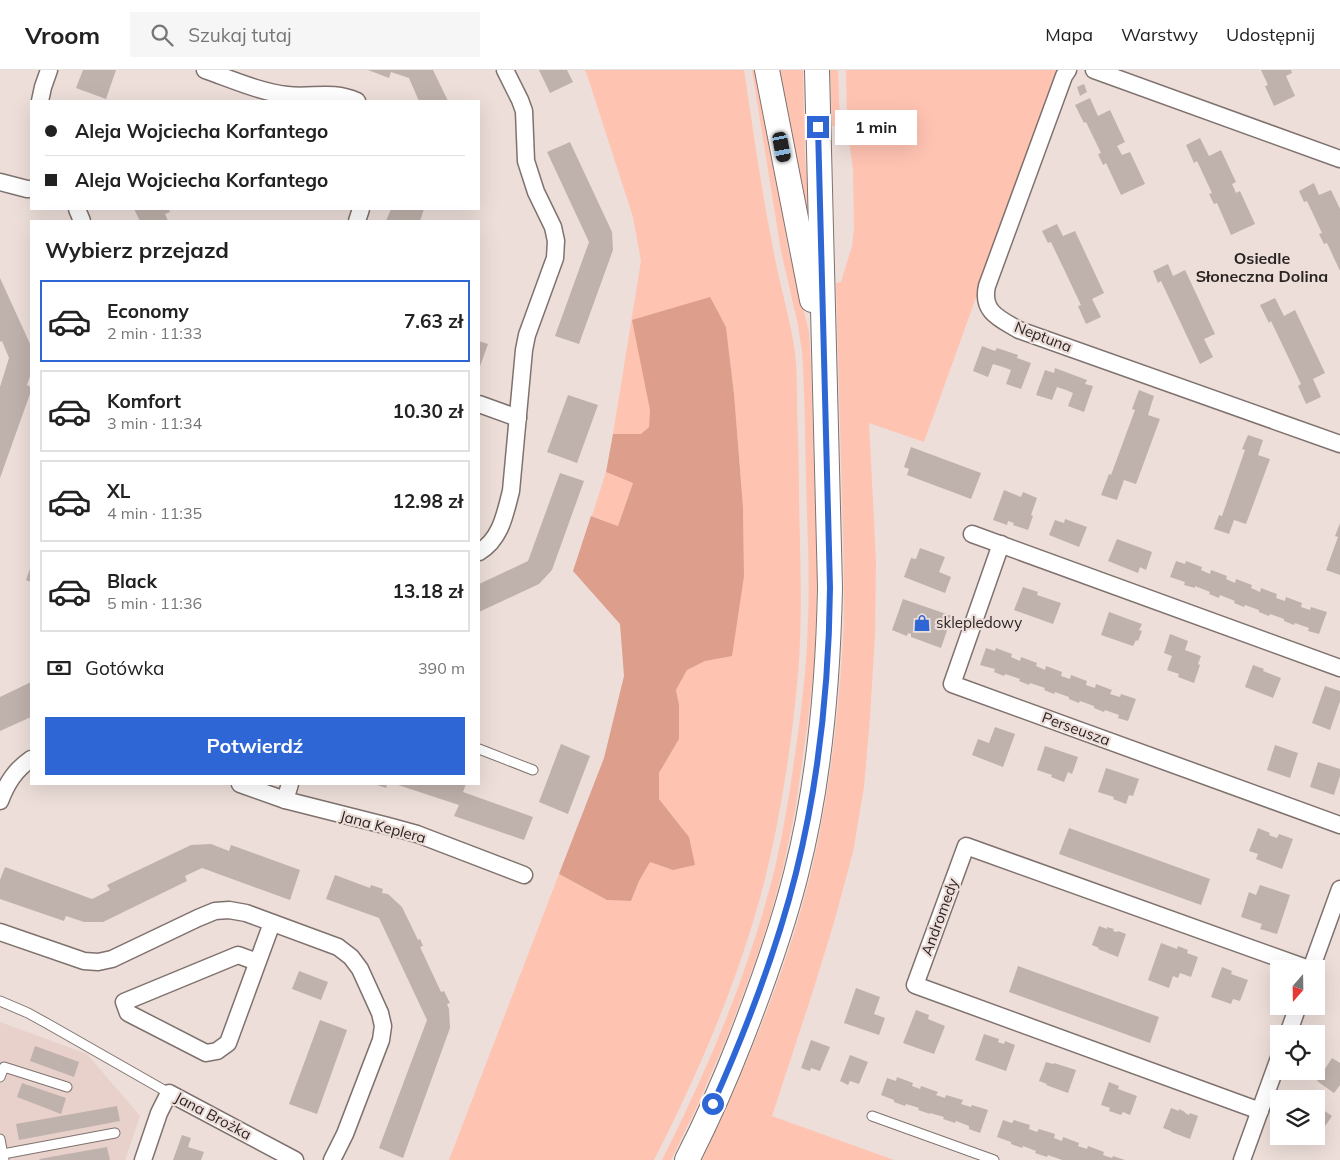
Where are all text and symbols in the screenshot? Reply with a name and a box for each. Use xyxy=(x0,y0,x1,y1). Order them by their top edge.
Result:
search box xyxy=(130,12,480,57)
text: Vroom xyxy=(25,20,100,50)
icon: search xyxy=(148,21,176,49)
text: Szukaj tutaj xyxy=(188,23,292,47)
text: Mapa xyxy=(1045,23,1093,46)
text: Warstwy xyxy=(1121,23,1198,46)
text: Udostępnij xyxy=(1226,23,1315,46)
callout: 1 min xyxy=(836,110,918,144)
route end xyxy=(807,116,829,138)
text: 1 min xyxy=(855,117,897,137)
text: Aleja Wojciecha Korfantego xyxy=(75,119,328,143)
car xyxy=(771,131,792,163)
text: Aleja Wojciecha Korfantego xyxy=(75,168,328,192)
text: Wybierz przejazd xyxy=(45,236,229,264)
district label: Osiedle Słoneczna Dolina xyxy=(1196,248,1328,286)
icon: car xyxy=(47,299,92,344)
text: Economy xyxy=(107,299,189,323)
text: 7.63 zł xyxy=(404,309,463,333)
street label: Neptuna xyxy=(1012,317,1075,356)
text: 2 min · 11:33 xyxy=(107,323,202,343)
icon: car xyxy=(47,389,92,434)
text: Komfort xyxy=(107,389,181,413)
text: 10.30 zł xyxy=(393,399,463,423)
text: 3 min · 11:34 xyxy=(107,413,202,433)
icon: car xyxy=(47,479,92,524)
text: XL xyxy=(107,479,130,503)
text: 12.98 zł xyxy=(393,489,463,513)
text: 4 min · 11:35 xyxy=(107,503,202,523)
icon: car xyxy=(47,569,92,614)
text: Black xyxy=(107,569,157,593)
text: 13.18 zł xyxy=(393,579,463,603)
text: 5 min · 11:36 xyxy=(107,593,202,613)
shop icon: sklepledowy xyxy=(912,613,932,633)
place label: sklepledowy xyxy=(936,613,1022,632)
icon: cash xyxy=(45,654,73,682)
text: Gotówka xyxy=(85,656,165,680)
text: 390 m xyxy=(418,658,465,678)
street label: Perseusza xyxy=(1039,707,1113,750)
button: Potwierdź xyxy=(45,717,465,775)
street label: Jana Keplera xyxy=(338,806,428,847)
street label: Andromedy xyxy=(917,875,962,958)
north arrow xyxy=(1270,960,1325,1015)
map controls xyxy=(1270,960,1325,1145)
button: locate xyxy=(1270,1025,1325,1080)
street label: Jana Brożka xyxy=(172,1087,255,1144)
button: layers xyxy=(1270,1090,1325,1145)
route start xyxy=(702,1093,724,1115)

